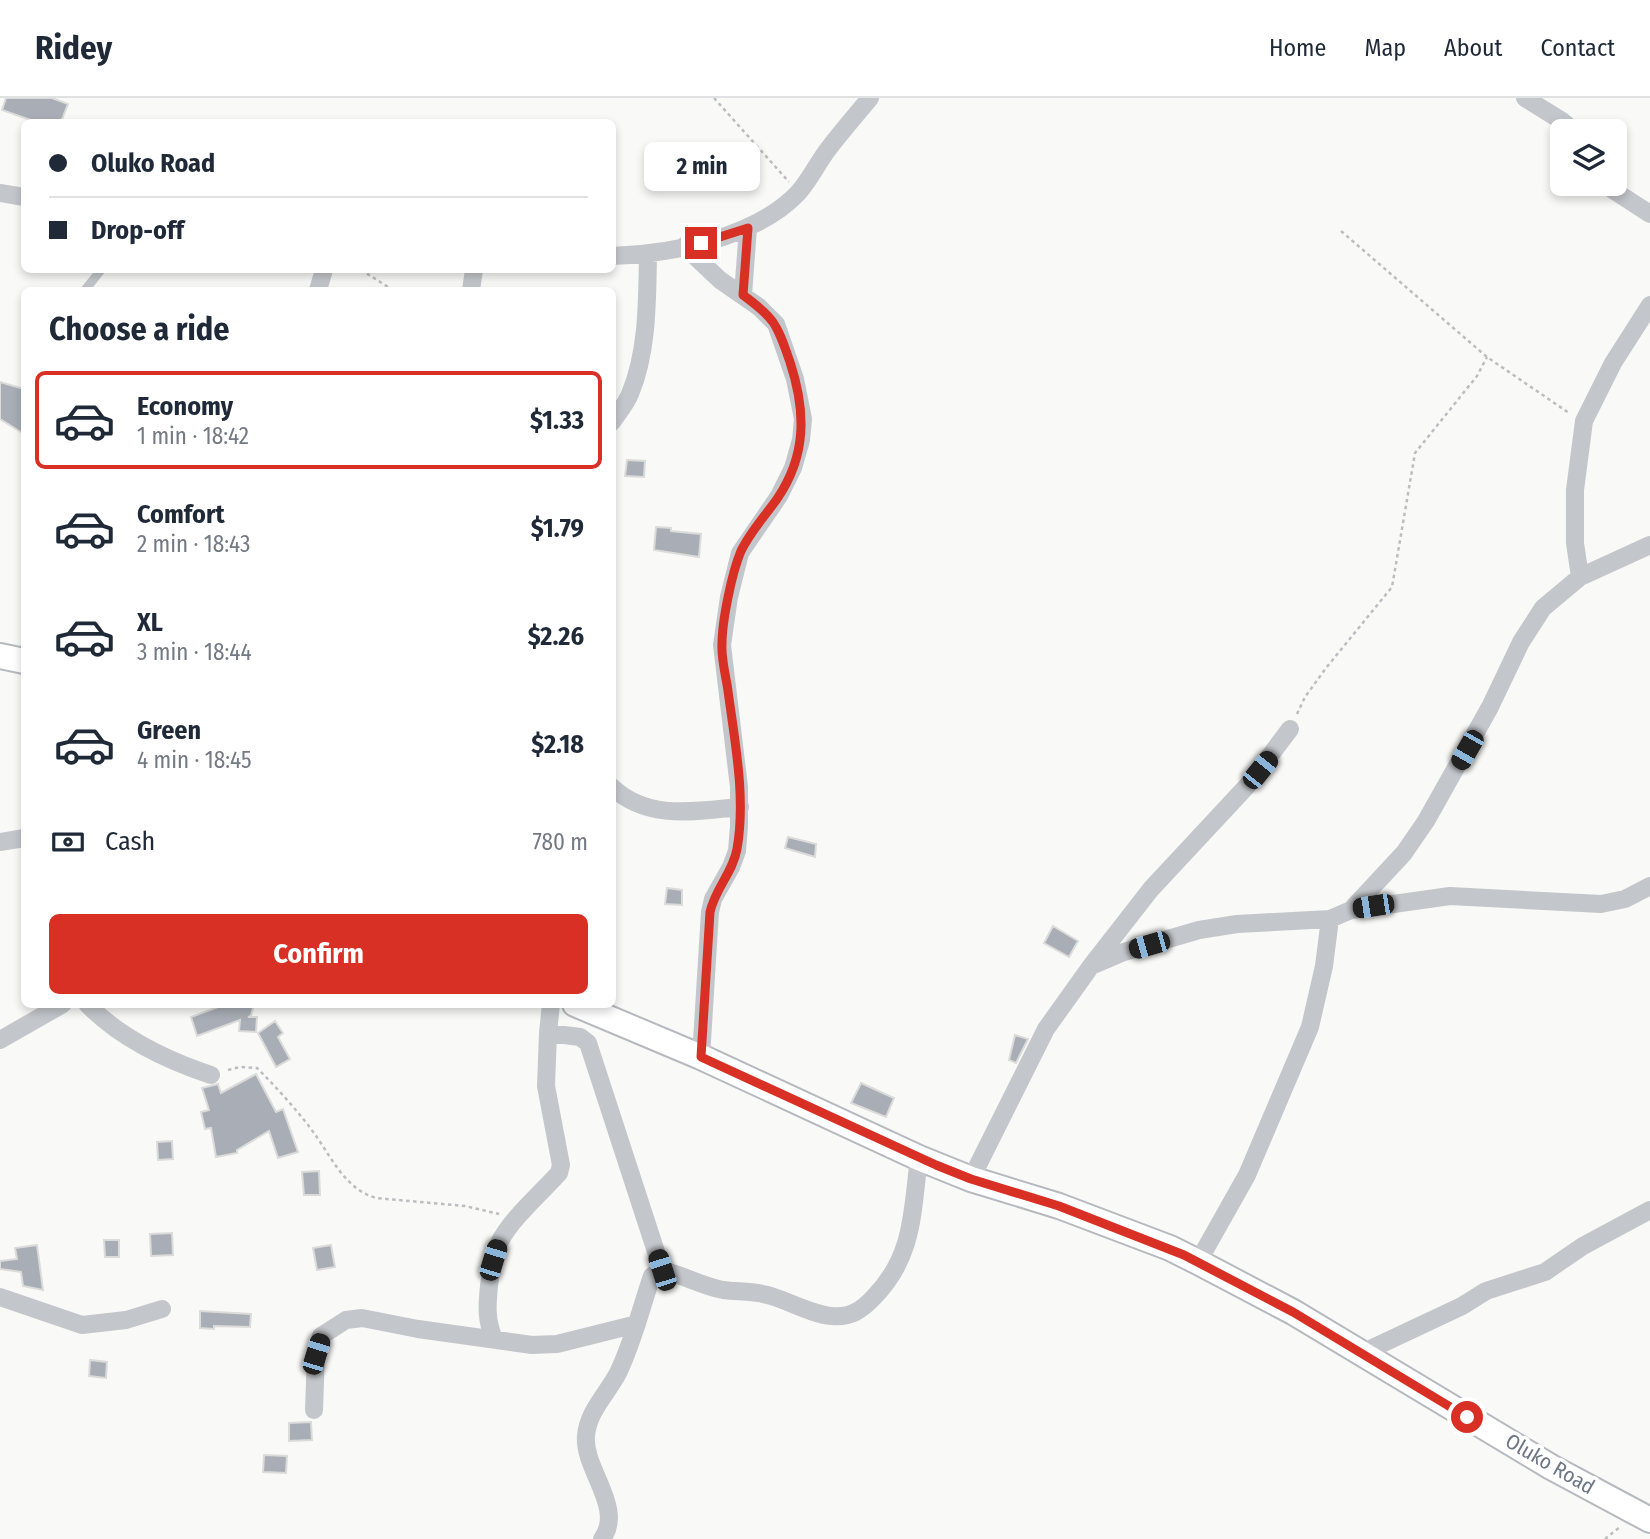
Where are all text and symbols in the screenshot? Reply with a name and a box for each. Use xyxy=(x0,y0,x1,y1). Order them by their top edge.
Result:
text: Ridey xyxy=(35,28,112,68)
text: Home xyxy=(1269,34,1326,62)
text: Map xyxy=(1364,34,1406,62)
text: About xyxy=(1444,34,1502,62)
text: Contact xyxy=(1540,34,1615,62)
map controls xyxy=(1550,119,1627,196)
button: layers xyxy=(1550,119,1627,196)
callout: 2 min xyxy=(643,142,759,190)
text: Oluko Road xyxy=(91,148,215,179)
text: 2 min xyxy=(677,152,728,180)
text: Drop-off xyxy=(91,215,184,246)
route end xyxy=(685,227,717,259)
text: Choose a ride xyxy=(49,310,230,348)
icon: car xyxy=(53,389,116,452)
text: Economy xyxy=(137,391,233,422)
text: $1.33 xyxy=(530,405,584,436)
text: 1 min · 18:42 xyxy=(137,422,249,450)
icon: car xyxy=(53,497,116,560)
text: Comfort xyxy=(137,499,225,530)
text: $1.79 xyxy=(531,513,584,544)
text: 2 min · 18:43 xyxy=(137,530,250,558)
icon: car xyxy=(53,605,116,668)
text: XL xyxy=(137,607,163,638)
text: $2.26 xyxy=(528,621,584,652)
text: 3 min · 18:44 xyxy=(137,638,252,666)
icon: car xyxy=(53,713,116,776)
text: Green xyxy=(137,715,201,746)
car xyxy=(1448,727,1487,773)
text: $2.18 xyxy=(531,729,584,760)
text: 4 min · 18:45 xyxy=(137,746,252,774)
car xyxy=(1239,747,1282,793)
icon: cash xyxy=(49,823,87,861)
text: Cash xyxy=(105,826,155,857)
text: 780 m xyxy=(533,828,588,856)
car xyxy=(1351,892,1396,920)
button: Confirm xyxy=(49,914,588,994)
car xyxy=(1126,929,1173,961)
car xyxy=(477,1237,510,1283)
car xyxy=(646,1247,679,1293)
car xyxy=(300,1331,333,1377)
route start xyxy=(1451,1401,1483,1433)
street label: Oluko Road xyxy=(1501,1428,1599,1500)

